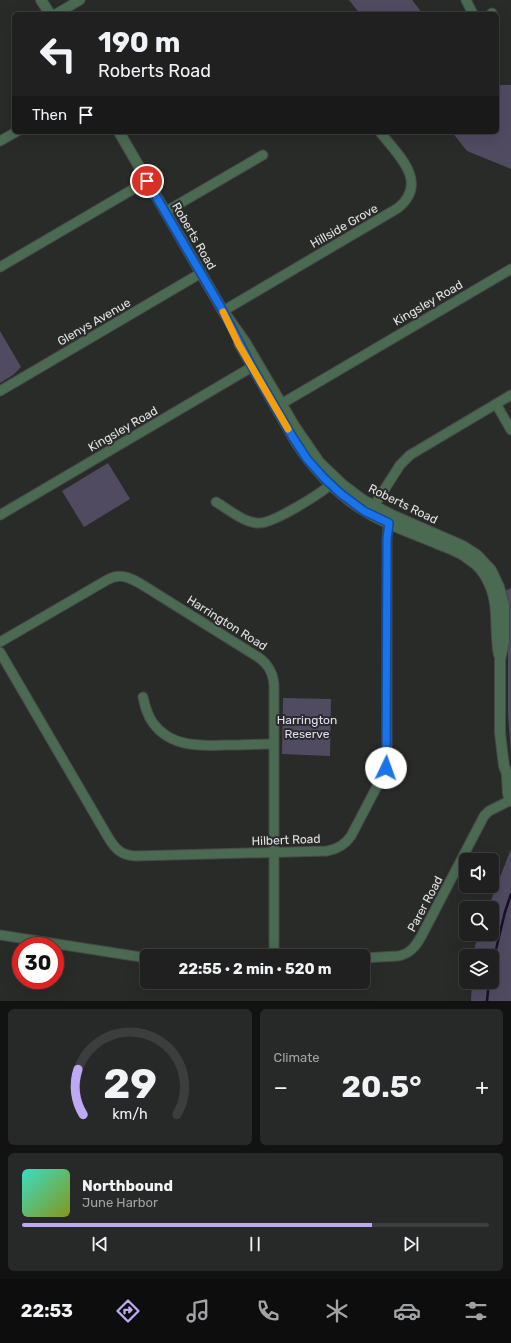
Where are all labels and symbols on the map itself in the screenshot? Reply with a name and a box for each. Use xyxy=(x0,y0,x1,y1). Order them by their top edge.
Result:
pin xyxy=(130,164,164,198)
street label: Roberts Road xyxy=(169,200,219,272)
street label: Hillside Grove xyxy=(308,201,380,251)
street label: Kingsley Road xyxy=(391,277,465,329)
street label: Glenys Avenue xyxy=(55,295,133,349)
street label: Kingsley Road xyxy=(86,403,160,455)
street label: Roberts Road xyxy=(366,481,440,527)
street label: Harrington Road xyxy=(184,593,270,653)
park label: Harrington Reserve xyxy=(277,713,337,741)
position arrow xyxy=(365,747,407,789)
street label: Hilbert Road xyxy=(251,832,321,848)
street label: Parer Road xyxy=(404,874,446,934)
speed limit sign: 30 xyxy=(12,937,64,989)

